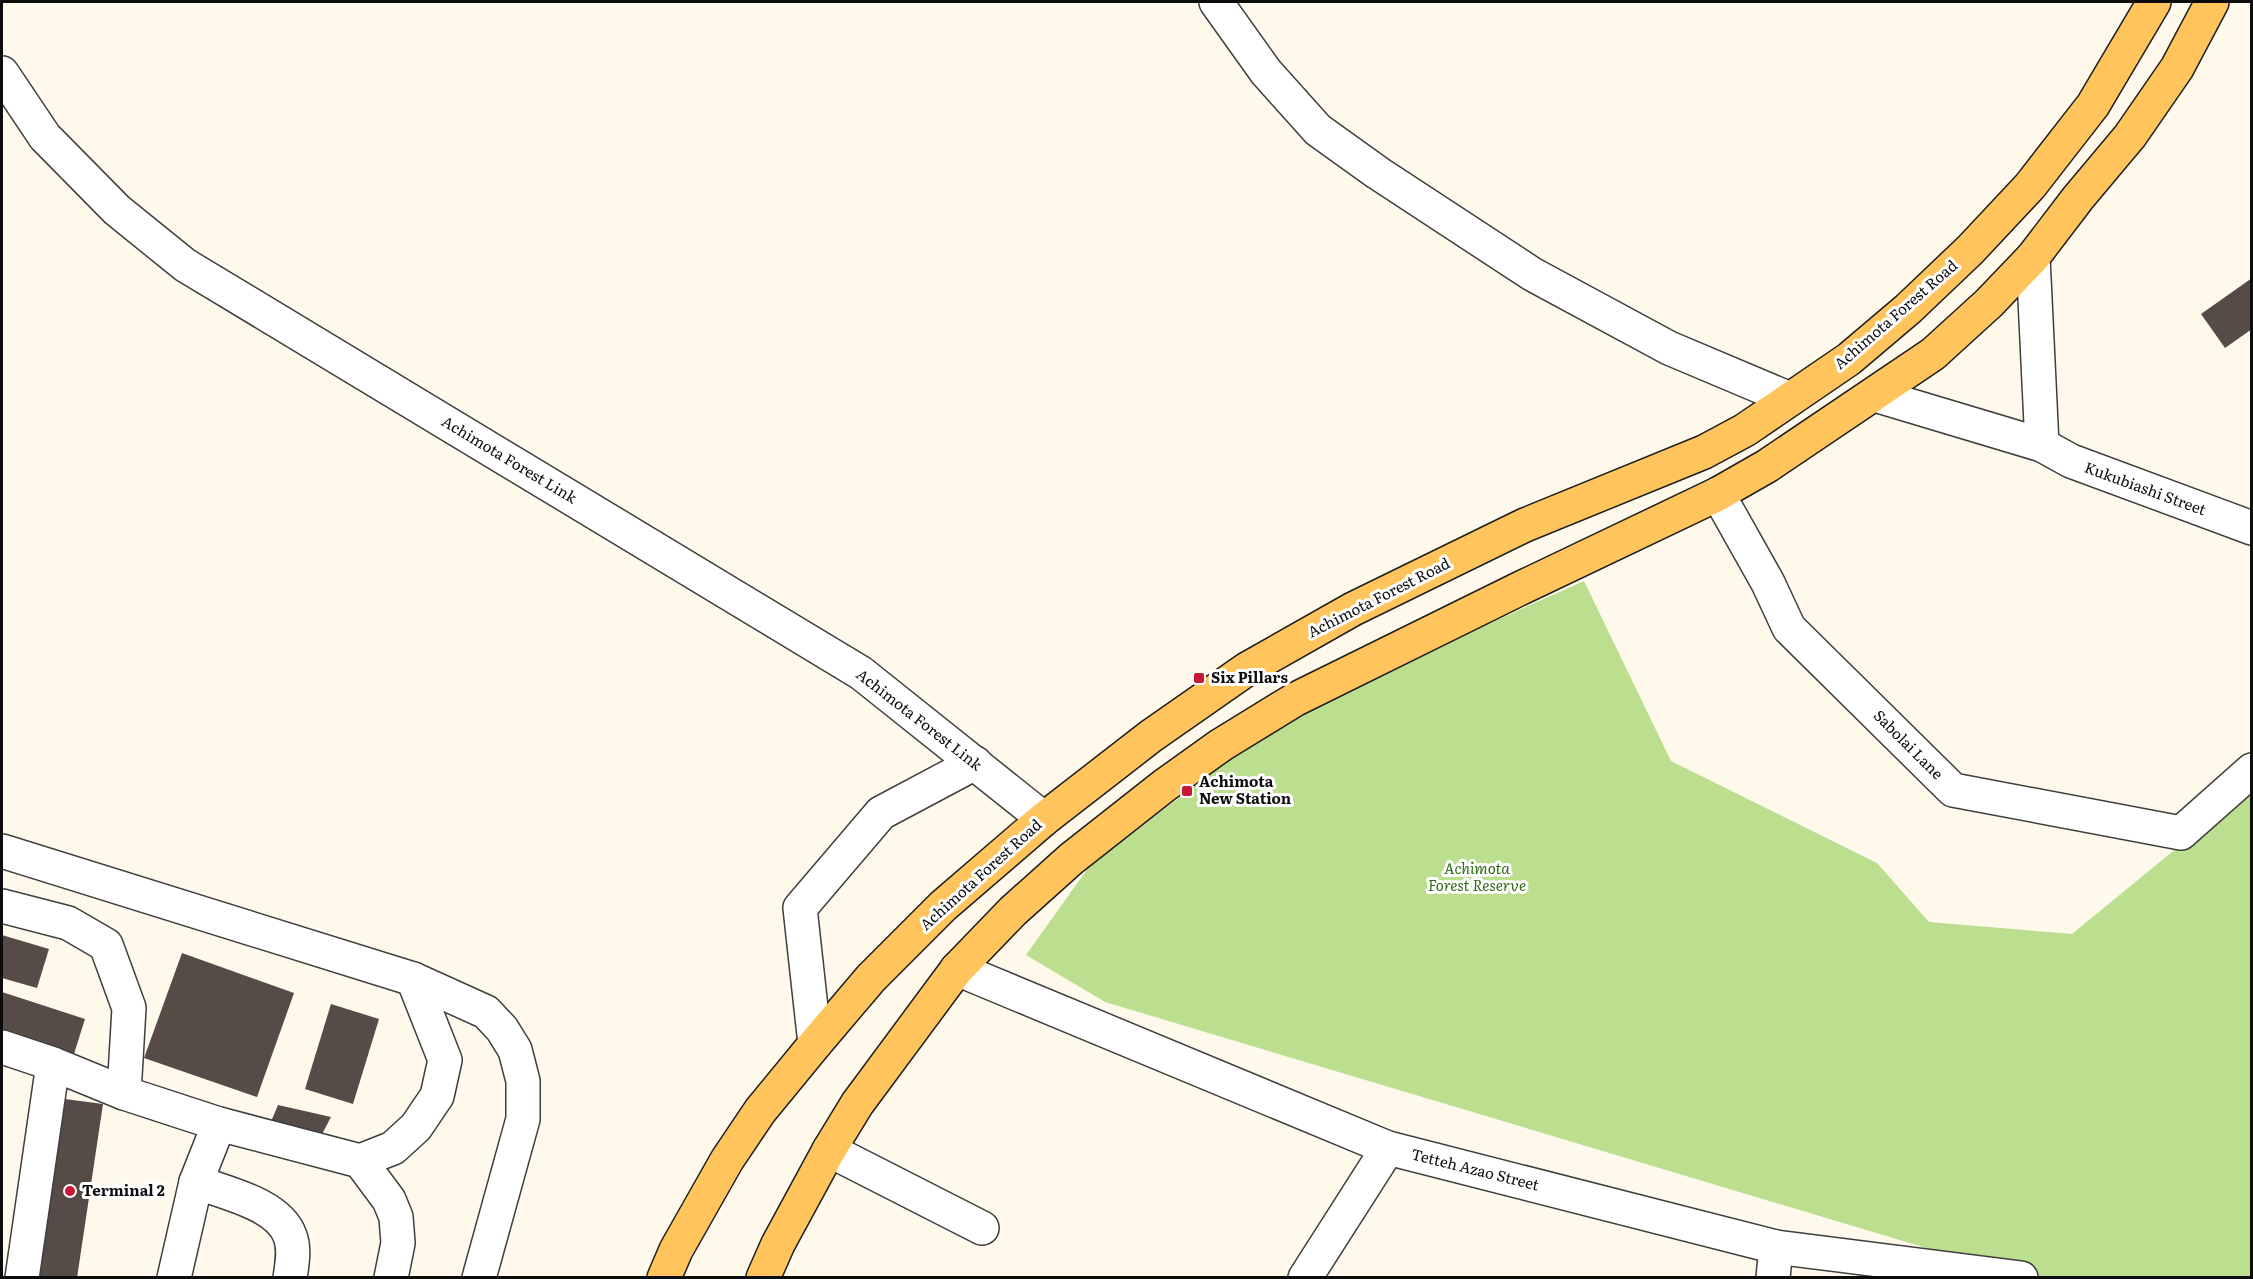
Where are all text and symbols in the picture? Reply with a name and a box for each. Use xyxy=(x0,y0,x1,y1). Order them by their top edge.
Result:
street label: Achimota Forest Road xyxy=(1828,254,1962,374)
street label: Achimota Forest Link xyxy=(438,409,583,509)
street label: Kukubiashi Street xyxy=(2081,455,2210,520)
street label: Achimota Forest Road xyxy=(1303,551,1454,643)
street label: Achimota Forest Link xyxy=(852,662,988,776)
place label: Six Pillars xyxy=(1211,665,1288,688)
marker: Six Pillars xyxy=(1192,671,1206,685)
street label: Sabolai Lane xyxy=(1869,704,1949,784)
place label: Achimota New Station xyxy=(1199,769,1292,809)
marker: Achimota New Station xyxy=(1180,784,1194,798)
street label: Achimota Forest Road xyxy=(914,813,1046,935)
park label: Achimota Forest Reserve xyxy=(1428,856,1526,896)
street label: Tetteh Azao Street xyxy=(1409,1142,1542,1196)
place label: Terminal 2 xyxy=(82,1178,165,1201)
marker: Terminal 2 xyxy=(63,1184,77,1198)

